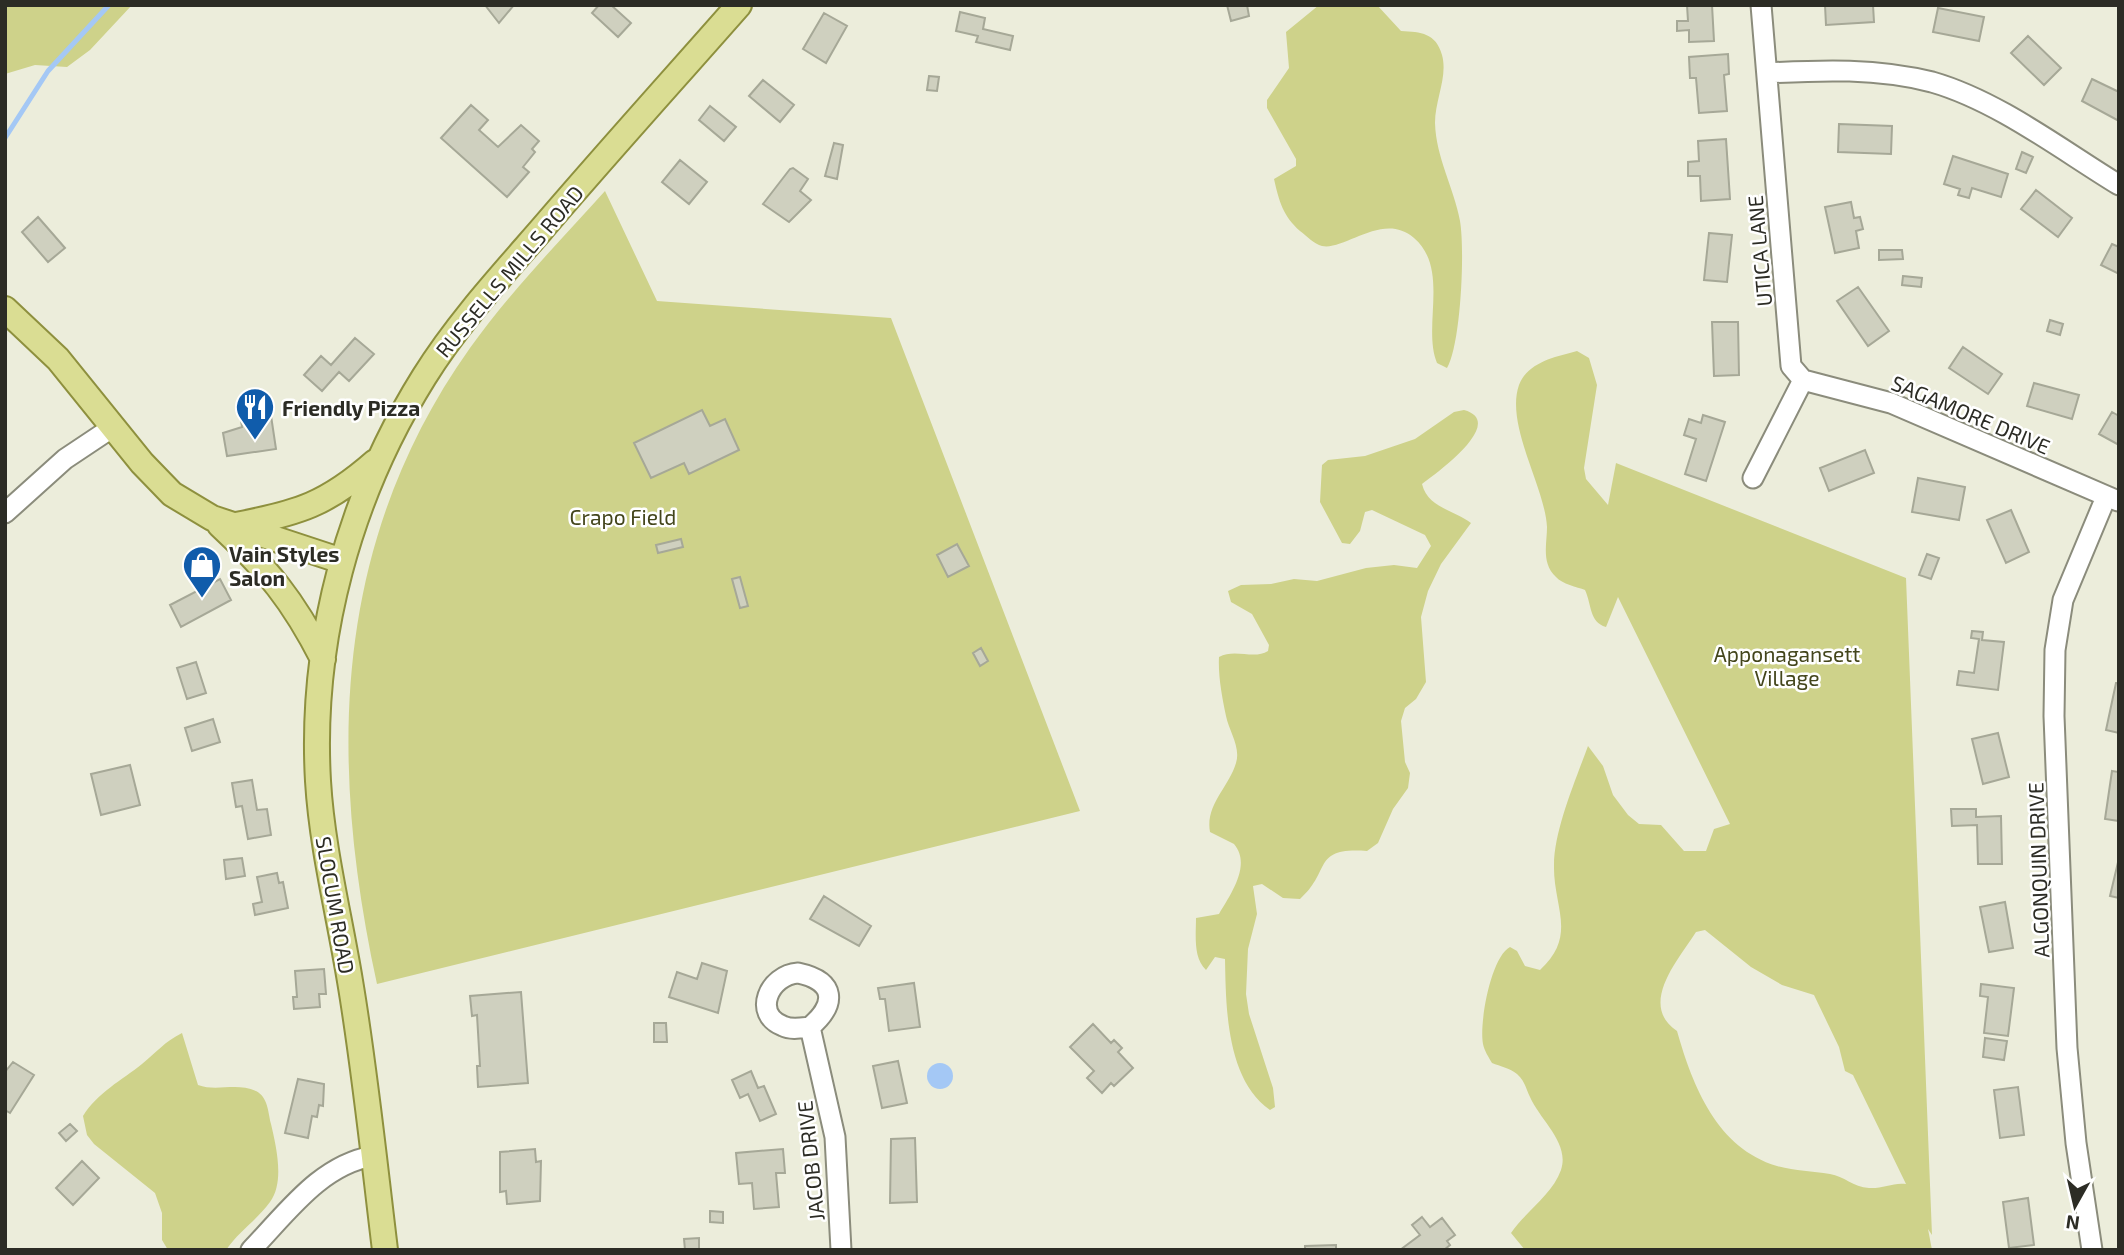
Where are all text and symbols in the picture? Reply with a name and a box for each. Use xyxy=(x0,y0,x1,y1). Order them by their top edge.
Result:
street label: RUSSELLS MILLS ROAD xyxy=(430,180,588,362)
street label: UTICA LANE xyxy=(1742,194,1776,308)
street label: SAGAMORE DRIVE xyxy=(1888,369,2054,459)
restaurant icon: Friendly Pizza xyxy=(234,386,276,441)
place label: Friendly Pizza xyxy=(282,395,420,421)
park label: Crapo Field xyxy=(570,504,676,529)
place label: Vain Styles Salon xyxy=(229,541,339,590)
shop icon: Vain Styles Salon xyxy=(181,544,223,599)
park label: Apponagansett Village xyxy=(1714,641,1860,690)
street label: ALGONQUIN DRIVE xyxy=(2022,782,2055,958)
street label: SLOCUM ROAD xyxy=(312,834,360,976)
street label: JACOB DRIVE xyxy=(791,1100,829,1222)
north arrow xyxy=(2040,1171,2110,1241)
text: N xyxy=(2064,1211,2081,1236)

